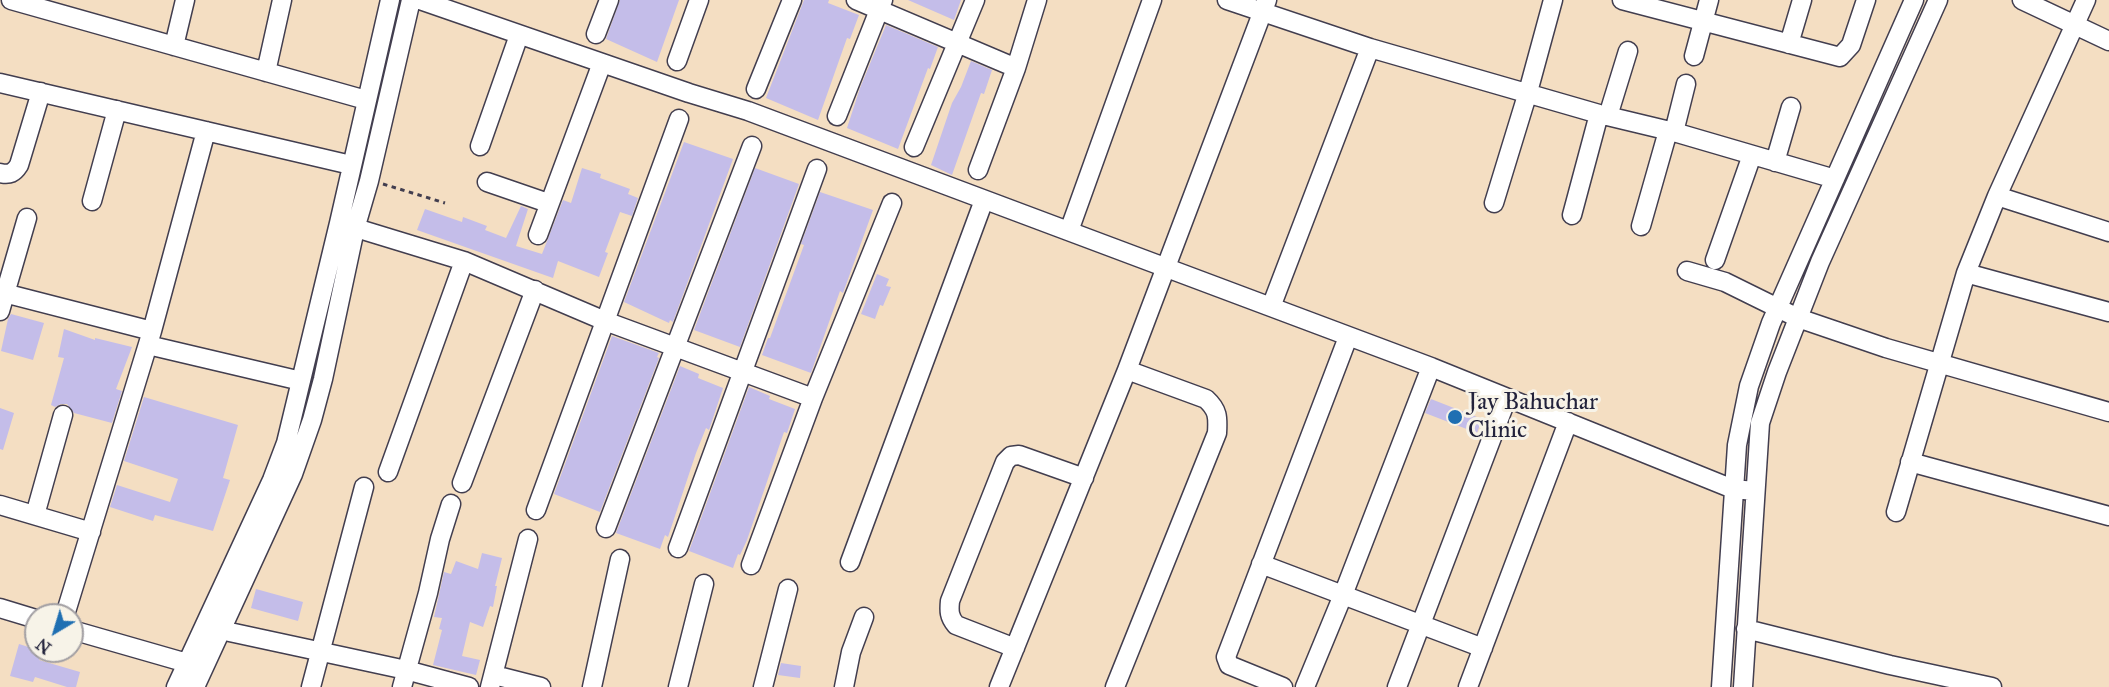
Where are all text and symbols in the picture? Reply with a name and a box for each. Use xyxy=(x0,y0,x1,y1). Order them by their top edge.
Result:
place label: Jay Bahuchar Clinic xyxy=(1468,389,1598,445)
marker: Jay Bahuchar Clinic xyxy=(1446,408,1464,426)
north arrow xyxy=(24,603,84,663)
text: N xyxy=(33,634,55,658)

